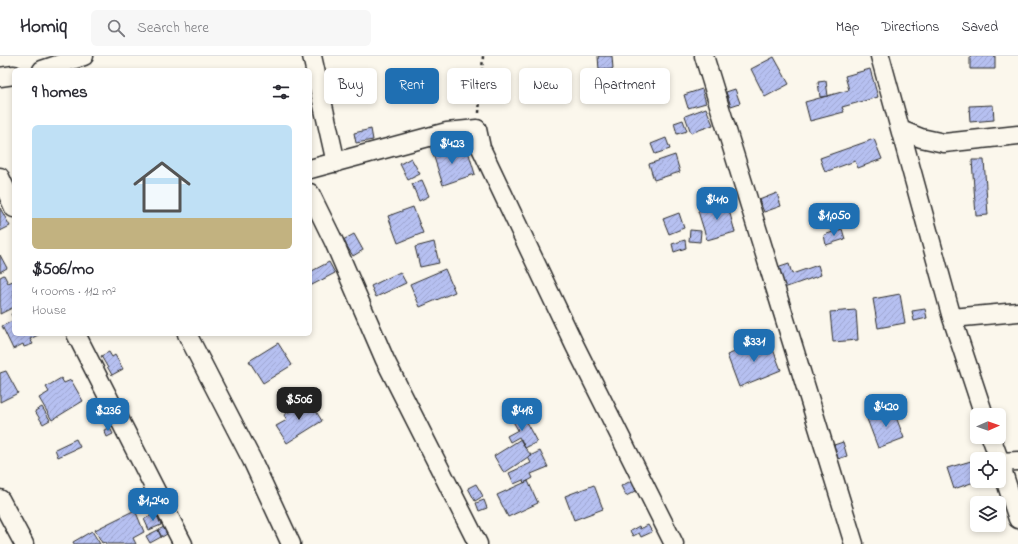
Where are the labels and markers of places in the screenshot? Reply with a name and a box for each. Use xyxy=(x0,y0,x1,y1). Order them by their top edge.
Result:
pin: $423 xyxy=(428,131,476,165)
pin: $410 xyxy=(693,187,741,221)
pin: $1,050 xyxy=(801,203,867,237)
pin: $331 xyxy=(730,329,778,363)
pin: $506 xyxy=(275,387,323,421)
pin: $420 xyxy=(862,394,910,428)
pin: $236 xyxy=(84,398,132,432)
pin: $418 xyxy=(498,398,546,432)
pin: $1,240 xyxy=(120,488,186,522)

